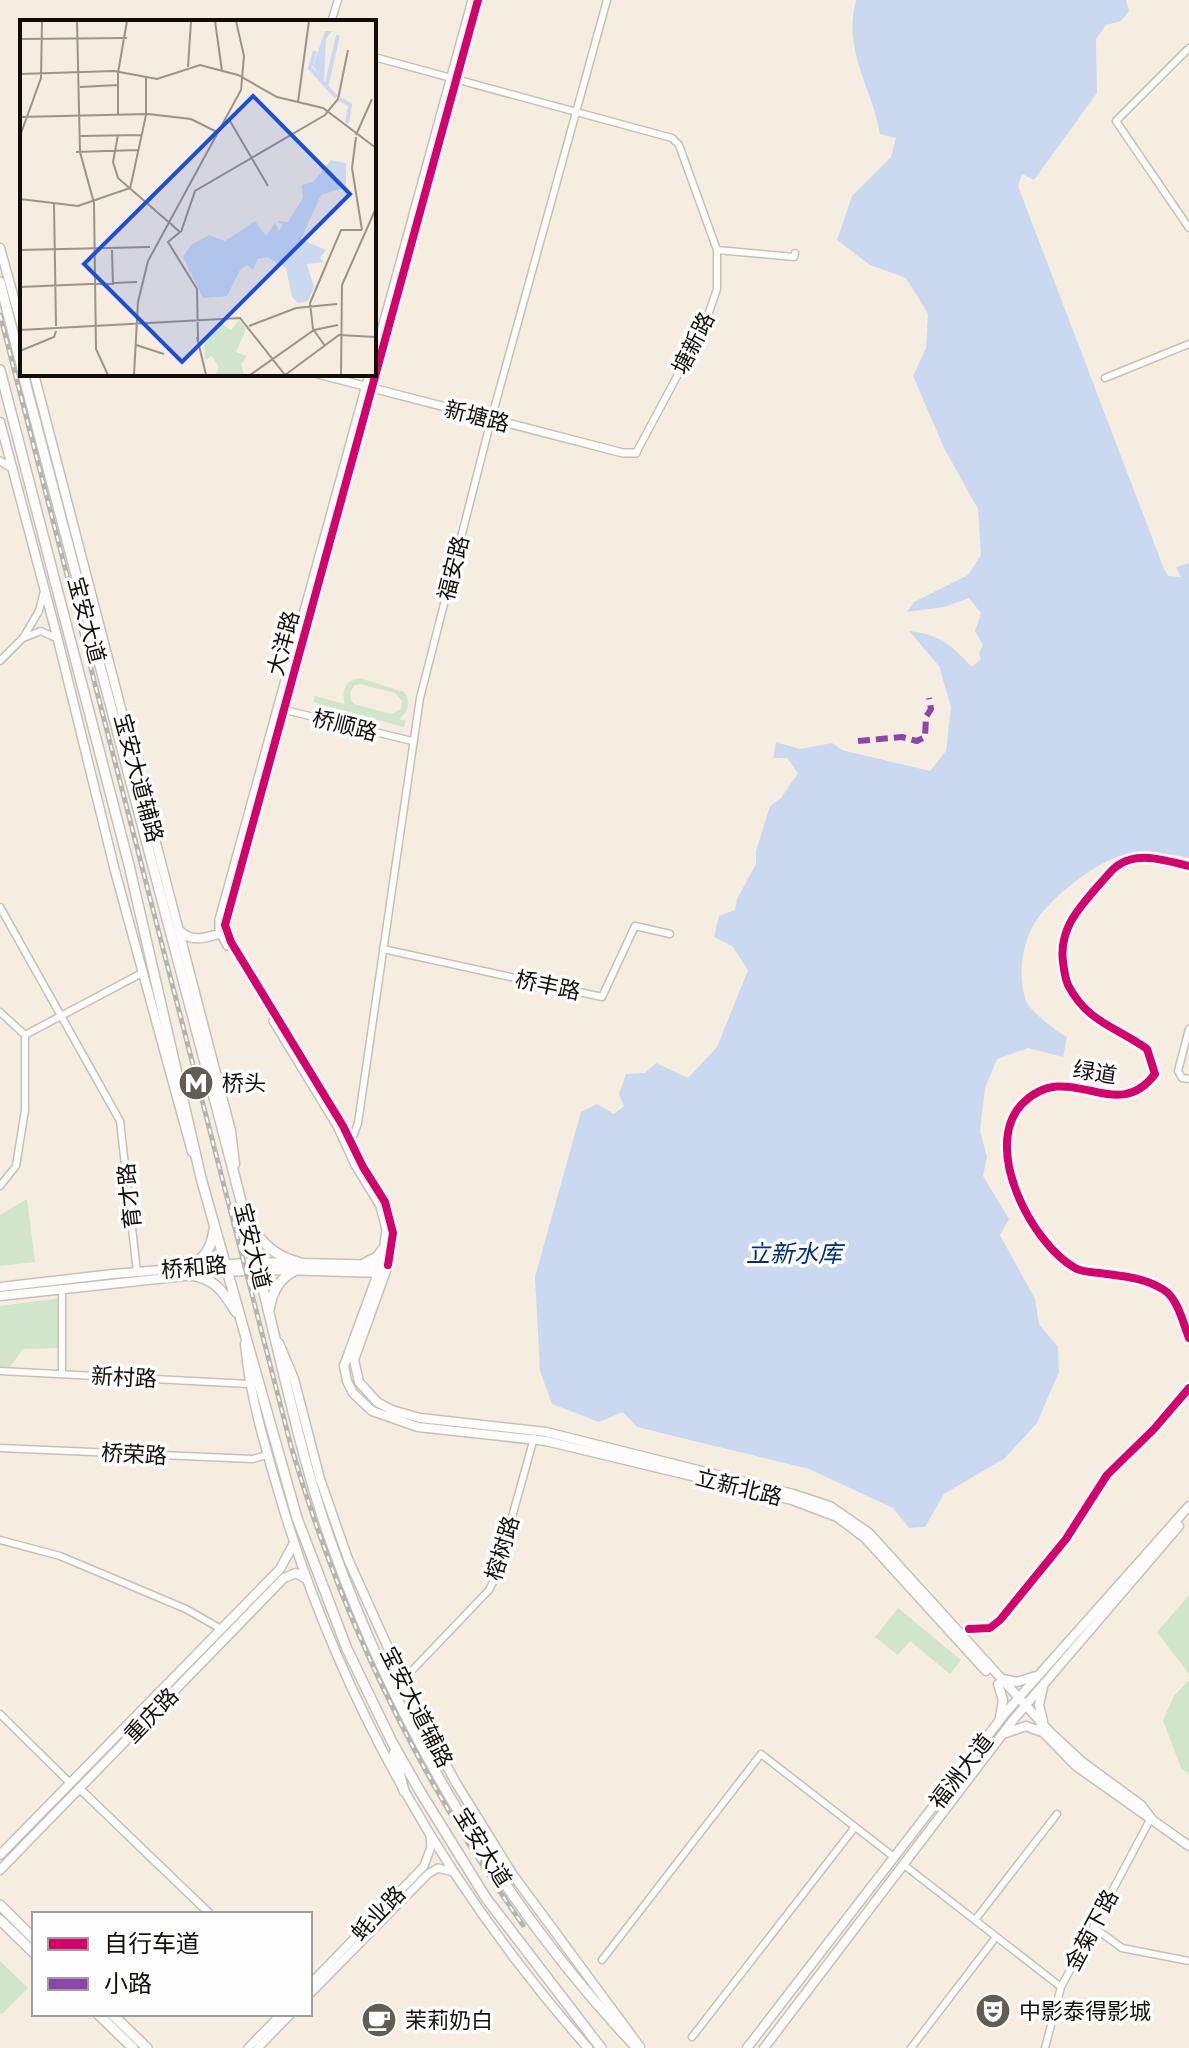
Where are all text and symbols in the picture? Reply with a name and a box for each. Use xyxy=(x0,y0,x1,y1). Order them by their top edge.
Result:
inset map xyxy=(20,20,376,376)
street label: 塘新路 xyxy=(667,308,720,378)
street label: 新塘路 xyxy=(442,396,512,437)
street label: 福安路 xyxy=(433,533,474,603)
street label: 宝安大道 xyxy=(63,574,110,666)
street label: 大洋路 xyxy=(263,608,304,678)
street label: 桥顺路 xyxy=(310,705,380,746)
street label: 宝安大道辅路 xyxy=(109,711,168,845)
street label: 桥丰路 xyxy=(513,966,583,1005)
street label: 绿道 xyxy=(1071,1057,1119,1088)
metro station icon: 桥头 xyxy=(177,1064,215,1102)
place label: 桥头 xyxy=(222,1071,266,1096)
street label: 育才路 xyxy=(114,1162,145,1230)
street label: 宝安大道 xyxy=(230,1200,275,1292)
water label: 立新水库 xyxy=(746,1240,846,1268)
street label: 桥和路 xyxy=(160,1252,228,1283)
street label: 新村路 xyxy=(90,1363,158,1392)
street label: 桥荣路 xyxy=(100,1440,168,1469)
street label: 立新北路 xyxy=(693,1465,785,1510)
street label: 榕树路 xyxy=(481,1513,524,1583)
street label: 宝安大道辅路 xyxy=(375,1643,458,1772)
street label: 重庆路 xyxy=(119,1683,183,1748)
street label: 福洲大道 xyxy=(924,1729,998,1814)
street label: 宝安大道 xyxy=(449,1803,516,1891)
street label: 蚝业路 xyxy=(346,1881,410,1946)
street label: 金菊下路 xyxy=(1060,1886,1123,1975)
legend xyxy=(32,1912,312,2016)
text: 自行车道 xyxy=(104,1930,200,1958)
text: 小路 xyxy=(104,1970,152,1998)
theatre icon: 中影泰得影城 xyxy=(974,1992,1012,2030)
place label: 中影泰得影城 xyxy=(1019,1999,1151,2024)
cafe icon: 茉莉奶白 xyxy=(360,2001,398,2039)
place label: 茉莉奶白 xyxy=(405,2008,493,2033)

